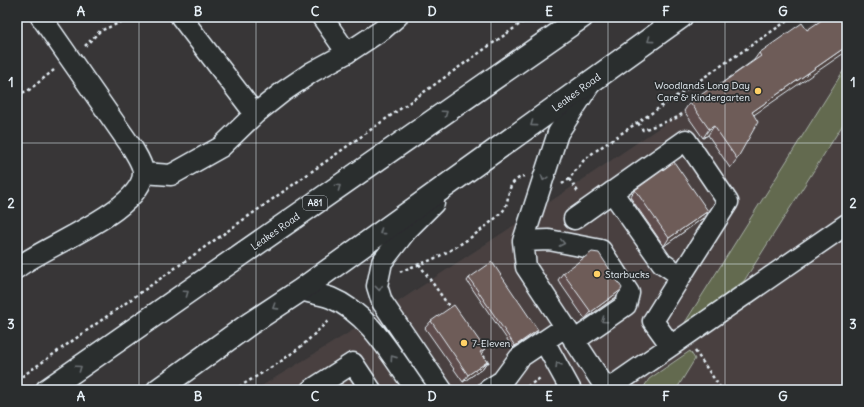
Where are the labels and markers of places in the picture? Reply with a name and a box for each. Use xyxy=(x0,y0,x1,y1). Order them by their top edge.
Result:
place label: Woodlands Long Day Care & Kindergarten xyxy=(654,79,750,104)
marker: Woodlands Long Day Care & Kindergarten xyxy=(753,86,763,96)
place label: Starbucks xyxy=(605,268,650,281)
marker: Starbucks xyxy=(592,269,602,279)
place label: 7-Eleven xyxy=(472,337,511,350)
marker: 7-Eleven xyxy=(459,338,469,348)

